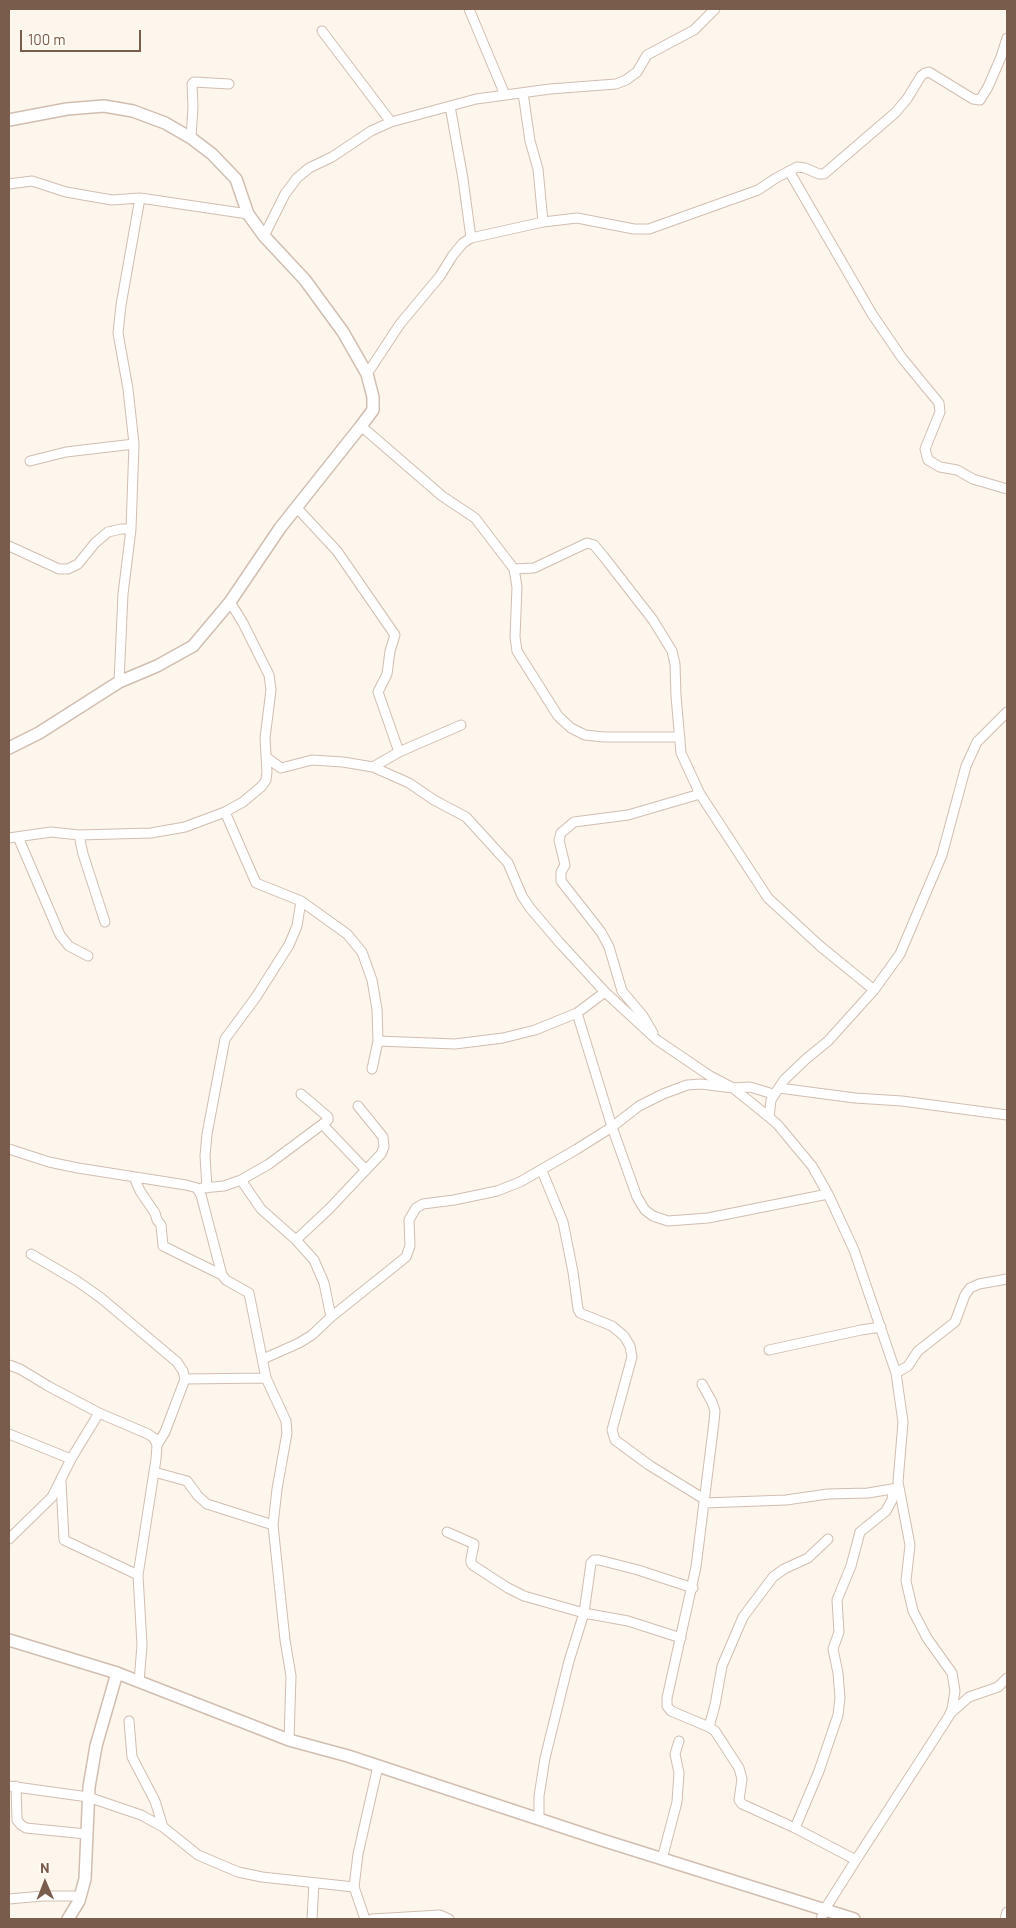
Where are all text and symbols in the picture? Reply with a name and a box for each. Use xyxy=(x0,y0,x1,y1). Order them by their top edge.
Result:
scale bar xyxy=(22,20,144,52)
text: 100 m xyxy=(28,30,66,48)
north arrow xyxy=(20,1858,70,1908)
text: N xyxy=(40,1859,50,1876)

